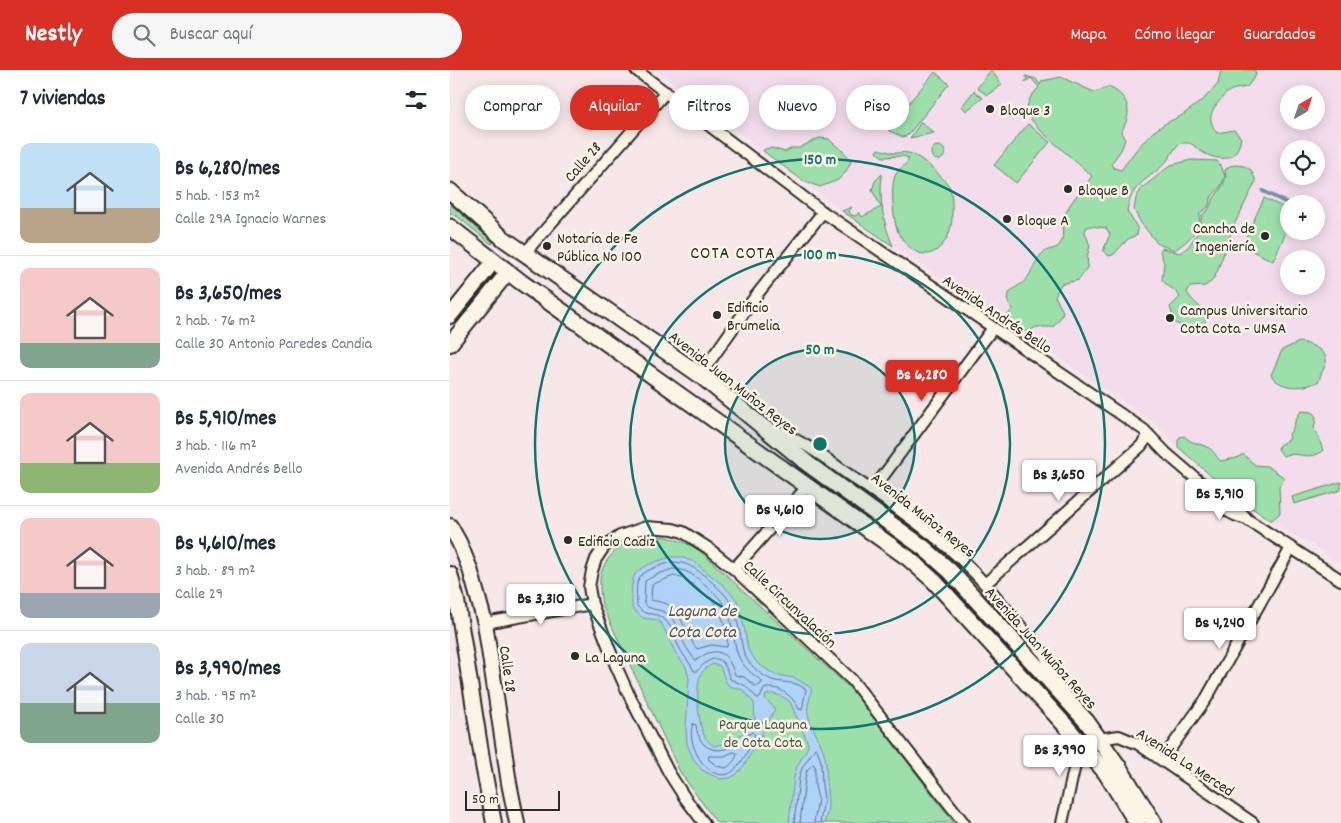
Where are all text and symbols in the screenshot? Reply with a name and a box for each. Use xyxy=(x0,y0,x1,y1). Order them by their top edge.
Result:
search box xyxy=(112,13,462,58)
text: Nestly xyxy=(25,18,82,52)
icon: search xyxy=(130,21,158,49)
text: Buscar aquí xyxy=(170,22,252,49)
text: Mapa xyxy=(1070,23,1106,48)
text: Cómo llegar xyxy=(1134,23,1215,48)
text: Guardados xyxy=(1243,23,1316,48)
text: 7 viviendas xyxy=(20,85,106,115)
chip: Comprar xyxy=(465,85,560,130)
chip: Alquilar xyxy=(570,85,659,130)
chip: Filtros xyxy=(669,85,749,130)
chip: Nuevo xyxy=(759,85,836,130)
chip: Piso xyxy=(846,85,909,130)
north arrow xyxy=(1280,85,1325,130)
map controls xyxy=(1280,85,1325,295)
icon: filters xyxy=(402,86,430,114)
place label: Bloque 3 xyxy=(1000,100,1050,123)
marker: Bloque 3 xyxy=(984,103,996,115)
street label: Calle 28 xyxy=(560,137,608,188)
button: locate xyxy=(1280,140,1325,185)
text: 150 m xyxy=(804,150,836,172)
text: Bs 6,280/mes xyxy=(175,155,280,185)
icon: home xyxy=(60,163,120,223)
place label: Bloque B xyxy=(1078,180,1129,203)
marker: Bloque B xyxy=(1062,183,1074,195)
text: 5 hab. · 153 m² xyxy=(175,185,260,208)
button: + xyxy=(1280,195,1325,240)
text: Calle 29A Ignacio Warnes xyxy=(175,208,326,231)
place label: Bloque A xyxy=(1017,210,1069,233)
marker: Bloque A xyxy=(1001,213,1013,225)
place label: Cancha de Ingeniería xyxy=(1193,218,1255,259)
place label: Notaria de Fe Pública No 100 xyxy=(557,228,642,269)
marker: Cancha de Ingeniería xyxy=(1259,230,1271,242)
marker: Notaria de Fe Pública No 100 xyxy=(541,240,553,252)
district label: COTA COTA xyxy=(690,242,776,267)
text: 100 m xyxy=(803,245,837,267)
button: − xyxy=(1280,250,1325,295)
street label: Avenida Andrés Bello xyxy=(937,270,1056,360)
text: Bs 3,650/mes xyxy=(175,280,282,310)
icon: home xyxy=(60,288,120,348)
place label: Edificio Brumelia xyxy=(727,297,780,338)
place label: Campus Universitario Cota Cota - UMSA xyxy=(1180,300,1308,341)
marker: Edificio Brumelia xyxy=(711,309,723,321)
text: 2 hab. · 76 m² xyxy=(175,310,256,333)
marker: Campus Universitario Cota Cota - UMSA xyxy=(1164,312,1176,324)
street label: Avenida Juan Muñoz Reyes xyxy=(663,326,802,442)
text: Calle 30 Antonio Paredes Candia xyxy=(175,333,372,356)
text: 50 m xyxy=(806,340,834,362)
pin: Bs 6,280 xyxy=(870,360,974,402)
text: Bs 6,280 xyxy=(897,364,948,387)
text: Bs 5,910/mes xyxy=(175,405,276,435)
icon: home xyxy=(60,413,120,473)
text: 3 hab. · 116 m² xyxy=(175,435,257,458)
centre of rings xyxy=(811,435,829,453)
text: Avenida Andrés Bello xyxy=(175,458,303,481)
pin: Bs 3,650 xyxy=(1007,460,1111,502)
text: Bs 3,650 xyxy=(1033,464,1085,487)
street label: Avenida Muñoz Reyes xyxy=(865,468,980,564)
pin: Bs 5,910 xyxy=(1168,478,1272,521)
text: Bs 5,910 xyxy=(1196,483,1244,506)
pin: Bs 4,610 xyxy=(728,494,832,537)
text: Bs 4,610 xyxy=(756,499,804,522)
text: Bs 4,610/mes xyxy=(175,530,276,560)
place label: Edificio Cadiz xyxy=(578,531,655,554)
marker: Edificio Cadiz xyxy=(562,534,574,546)
icon: home xyxy=(60,538,120,598)
street label: Calle Circunvalación xyxy=(737,555,841,654)
text: 3 hab. · 89 m² xyxy=(175,560,255,583)
street label: Avenida Juan Muñoz Reyes xyxy=(979,582,1102,715)
text: Calle 29 xyxy=(175,583,223,606)
pin: Bs 3,310 xyxy=(489,584,593,626)
text: Bs 3,310 xyxy=(517,588,565,611)
water label: Laguna de Cota Cota xyxy=(668,600,738,646)
pin: Bs 4,240 xyxy=(1168,608,1272,650)
text: Bs 4,240 xyxy=(1195,612,1245,635)
street label: Calle 28 xyxy=(492,644,521,694)
place label: La Laguna xyxy=(585,647,646,670)
marker: La Laguna xyxy=(569,650,581,662)
text: Bs 3,990/mes xyxy=(175,655,281,685)
icon: home xyxy=(60,663,120,723)
text: 3 hab. · 95 m² xyxy=(175,685,256,708)
text: Calle 30 xyxy=(175,708,225,731)
park label: Parque Laguna de Cota Cota xyxy=(719,714,808,755)
street label: Avenida La Merced xyxy=(1131,723,1238,803)
pin: Bs 3,990 xyxy=(1008,734,1112,777)
text: Bs 3,990 xyxy=(1034,739,1086,762)
scale bar xyxy=(465,788,560,811)
text: 50 m xyxy=(472,790,499,810)

